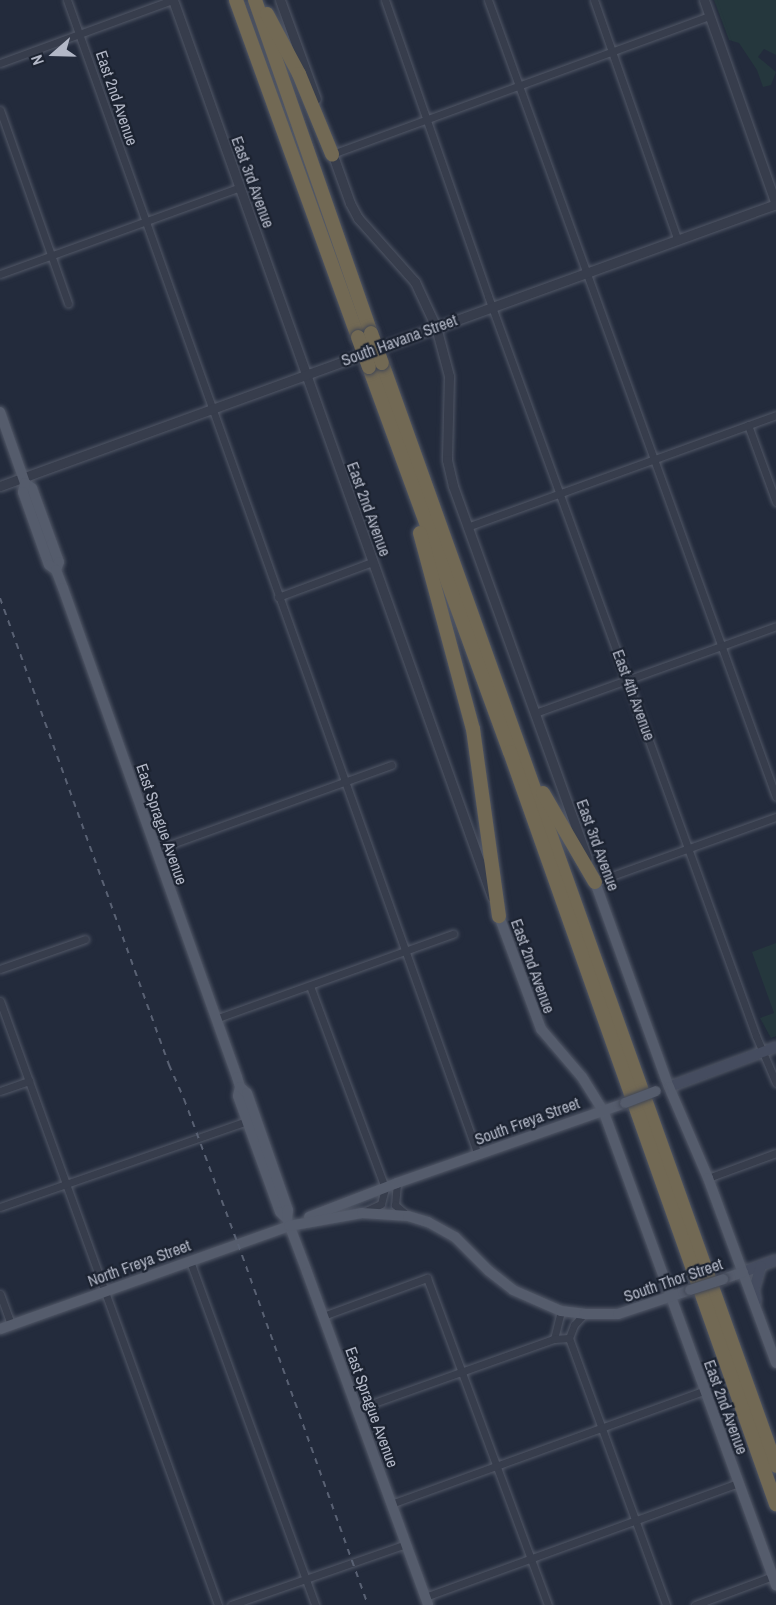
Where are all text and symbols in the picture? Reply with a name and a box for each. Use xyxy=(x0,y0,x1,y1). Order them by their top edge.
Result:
north arrow xyxy=(24,24,84,84)
street label: East 2nd Avenue xyxy=(92,48,142,148)
text: N xyxy=(25,52,49,68)
street label: East 3rd Avenue xyxy=(227,133,279,231)
street label: South Havana Street xyxy=(338,310,460,370)
street label: East 2nd Avenue xyxy=(343,459,395,559)
street label: East 4th Avenue xyxy=(609,647,659,743)
street label: East Sprague Avenue xyxy=(132,761,192,887)
street label: East 3rd Avenue xyxy=(572,796,624,894)
street label: East 2nd Avenue xyxy=(507,916,559,1016)
street label: South Freya Street xyxy=(472,1093,582,1149)
street label: North Freya Street xyxy=(85,1236,193,1290)
street label: South Thor Street xyxy=(621,1254,725,1306)
street label: East Sprague Avenue xyxy=(341,1344,403,1470)
street label: East 2nd Avenue xyxy=(700,1357,752,1457)

